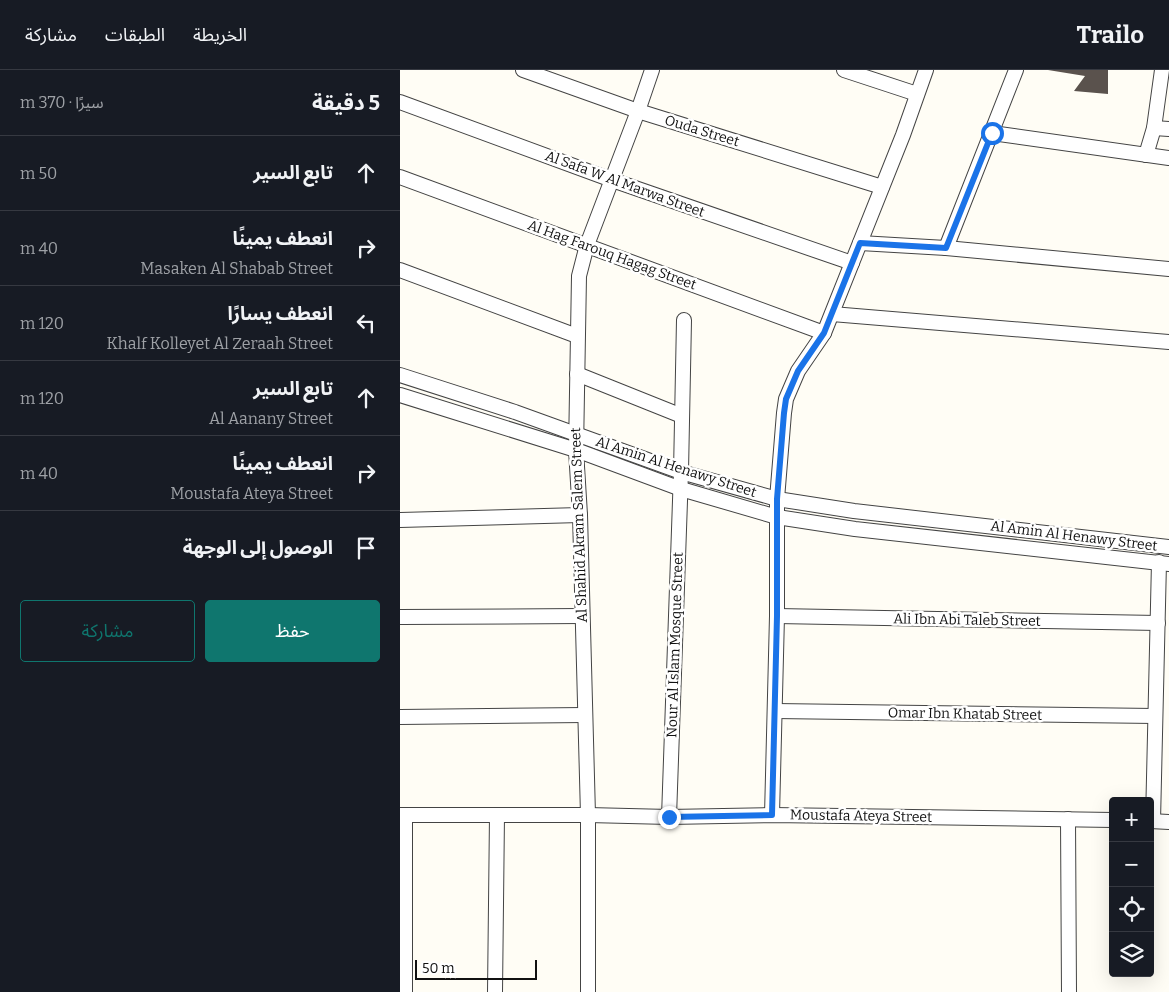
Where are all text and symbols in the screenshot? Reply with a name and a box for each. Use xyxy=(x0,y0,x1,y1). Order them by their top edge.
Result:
text: Trailo xyxy=(1077,21,1144,49)
text: مشاركة xyxy=(25,24,77,46)
text: الطبقات xyxy=(105,24,165,46)
text: الخريطة xyxy=(193,24,247,46)
text: 5 دقيقة xyxy=(312,90,380,116)
text: سيرًا · 370 m xyxy=(20,93,104,112)
street label: Ouda Street xyxy=(663,112,741,150)
route start xyxy=(981,122,1004,145)
street label: Al Safa W Al Marwa Street xyxy=(543,147,707,221)
icon: ahead xyxy=(352,159,380,187)
text: تابع السير xyxy=(253,161,333,184)
text: 50 m xyxy=(20,164,57,183)
street label: Al Hag Farouq Hagag Street xyxy=(525,217,699,293)
text: انعطف يمينًا xyxy=(232,227,333,250)
icon: right xyxy=(352,234,380,262)
text: 40 m xyxy=(20,239,58,258)
text: Masaken Al Shabab Street xyxy=(140,259,333,278)
text: انعطف يسارًا xyxy=(228,302,333,325)
icon: left xyxy=(352,309,380,337)
text: 120 m xyxy=(20,314,64,333)
text: Khalf Kolleyet Al Zeraah Street xyxy=(106,334,333,353)
text: تابع السير xyxy=(253,377,333,400)
icon: ahead xyxy=(352,384,380,412)
text: 120 m xyxy=(20,389,64,408)
text: Al Aanany Street xyxy=(209,409,333,428)
street label: Al Shahid Akram Salem Street xyxy=(567,427,591,623)
street label: Al Amin Al Henawy Street xyxy=(594,433,758,501)
text: انعطف يمينًا xyxy=(232,452,333,475)
icon: right xyxy=(352,459,380,487)
text: 40 m xyxy=(20,464,58,483)
text: Moustafa Ateya Street xyxy=(170,484,333,503)
street label: Al Amin Al Henawy Street xyxy=(990,517,1158,555)
icon: arrive xyxy=(352,534,380,562)
text: الوصول إلى الوجهة xyxy=(183,536,333,559)
street label: Nour Al Islam Mosque Street xyxy=(663,552,687,738)
button: مشاركة xyxy=(20,600,195,662)
button: حفظ xyxy=(205,600,380,662)
street label: Ali Ibn Abi Taleb Street xyxy=(893,610,1041,630)
street label: Omar Ibn Khatab Street xyxy=(888,704,1042,724)
map controls xyxy=(1109,797,1154,977)
button: + xyxy=(1109,797,1154,842)
route end xyxy=(658,806,681,829)
street label: Moustafa Ateya Street xyxy=(790,806,932,826)
button: − xyxy=(1109,842,1154,887)
button: locate xyxy=(1109,887,1154,932)
button: layers xyxy=(1109,932,1154,977)
scale bar xyxy=(415,957,538,980)
text: 50 m xyxy=(422,960,455,977)

